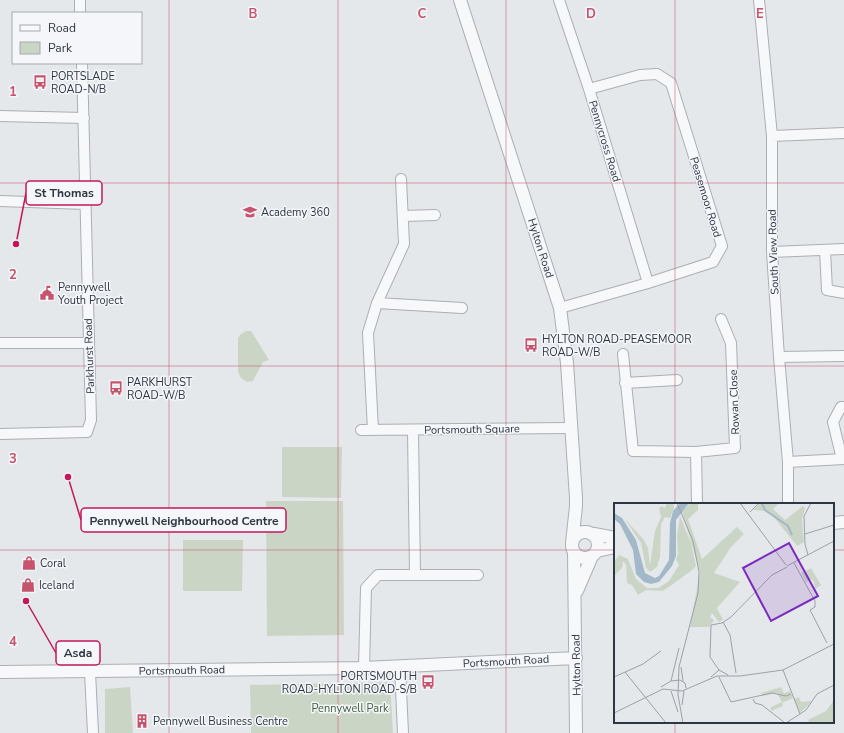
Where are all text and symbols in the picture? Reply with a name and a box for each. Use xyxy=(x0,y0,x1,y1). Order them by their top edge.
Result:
text: B xyxy=(249,5,258,23)
text: C xyxy=(418,5,427,23)
text: D xyxy=(586,5,596,23)
text: E xyxy=(756,5,764,23)
legend xyxy=(12,12,142,64)
text: Road xyxy=(48,20,76,36)
text: Park xyxy=(48,40,73,56)
place label: PORTSLADE ROAD-N/B xyxy=(51,69,115,97)
bus stop icon: PORTSLADE ROAD-N/B xyxy=(32,74,48,90)
text: 1 xyxy=(9,83,17,101)
street label: Pennycross Road xyxy=(585,98,624,184)
street label: Peasemoor Road xyxy=(686,155,725,239)
callout: St Thomas xyxy=(26,181,102,205)
text: St Thomas xyxy=(34,185,94,201)
school or university icon: Academy 360 xyxy=(242,204,258,220)
place label: Academy 360 xyxy=(261,205,330,220)
street label: South View Road xyxy=(765,209,782,295)
street label: Hylton Road xyxy=(524,216,557,280)
text: 2 xyxy=(9,266,17,284)
place label: Pennywell Youth Project xyxy=(57,280,123,308)
public building icon: Pennywell Youth Project xyxy=(39,285,55,301)
street label: Parkhurst Road xyxy=(81,318,98,394)
place label: HYLTON ROAD-PEASEMOOR ROAD-W/B xyxy=(542,332,692,360)
bus stop icon: HYLTON ROAD-PEASEMOOR ROAD-W/B xyxy=(523,337,539,353)
street label: Rowan Close xyxy=(726,369,743,435)
place label: PARKHURST ROAD-W/B xyxy=(127,375,193,403)
bus stop icon: PARKHURST ROAD-W/B xyxy=(108,380,124,396)
street label: Portsmouth Square xyxy=(424,421,520,438)
text: 3 xyxy=(9,450,17,468)
inset map xyxy=(614,503,834,723)
callout: Pennywell Neighbourhood Centre xyxy=(81,508,286,532)
text: Pennywell Neighbourhood Centre xyxy=(89,513,279,529)
shop icon: Coral xyxy=(21,555,37,571)
place label: Coral xyxy=(40,556,67,571)
shop icon: Iceland xyxy=(20,577,36,593)
place label: Iceland xyxy=(39,578,74,593)
text: 4 xyxy=(9,633,17,651)
street label: Hylton Road xyxy=(568,634,585,696)
callout: Asda xyxy=(56,641,100,665)
text: Asda xyxy=(64,645,92,661)
street label: Portsmouth Road xyxy=(462,652,550,671)
street label: Portsmouth Road xyxy=(139,662,225,679)
place label: PORTSMOUTH ROAD-HYLTON ROAD-S/B xyxy=(282,669,417,697)
bus stop icon: PORTSMOUTH ROAD-HYLTON ROAD-S/B xyxy=(420,674,436,690)
park label: Pennywell Park xyxy=(311,701,389,716)
building icon: Pennywell Business Centre xyxy=(134,713,150,729)
place label: Pennywell Business Centre xyxy=(153,714,288,729)

